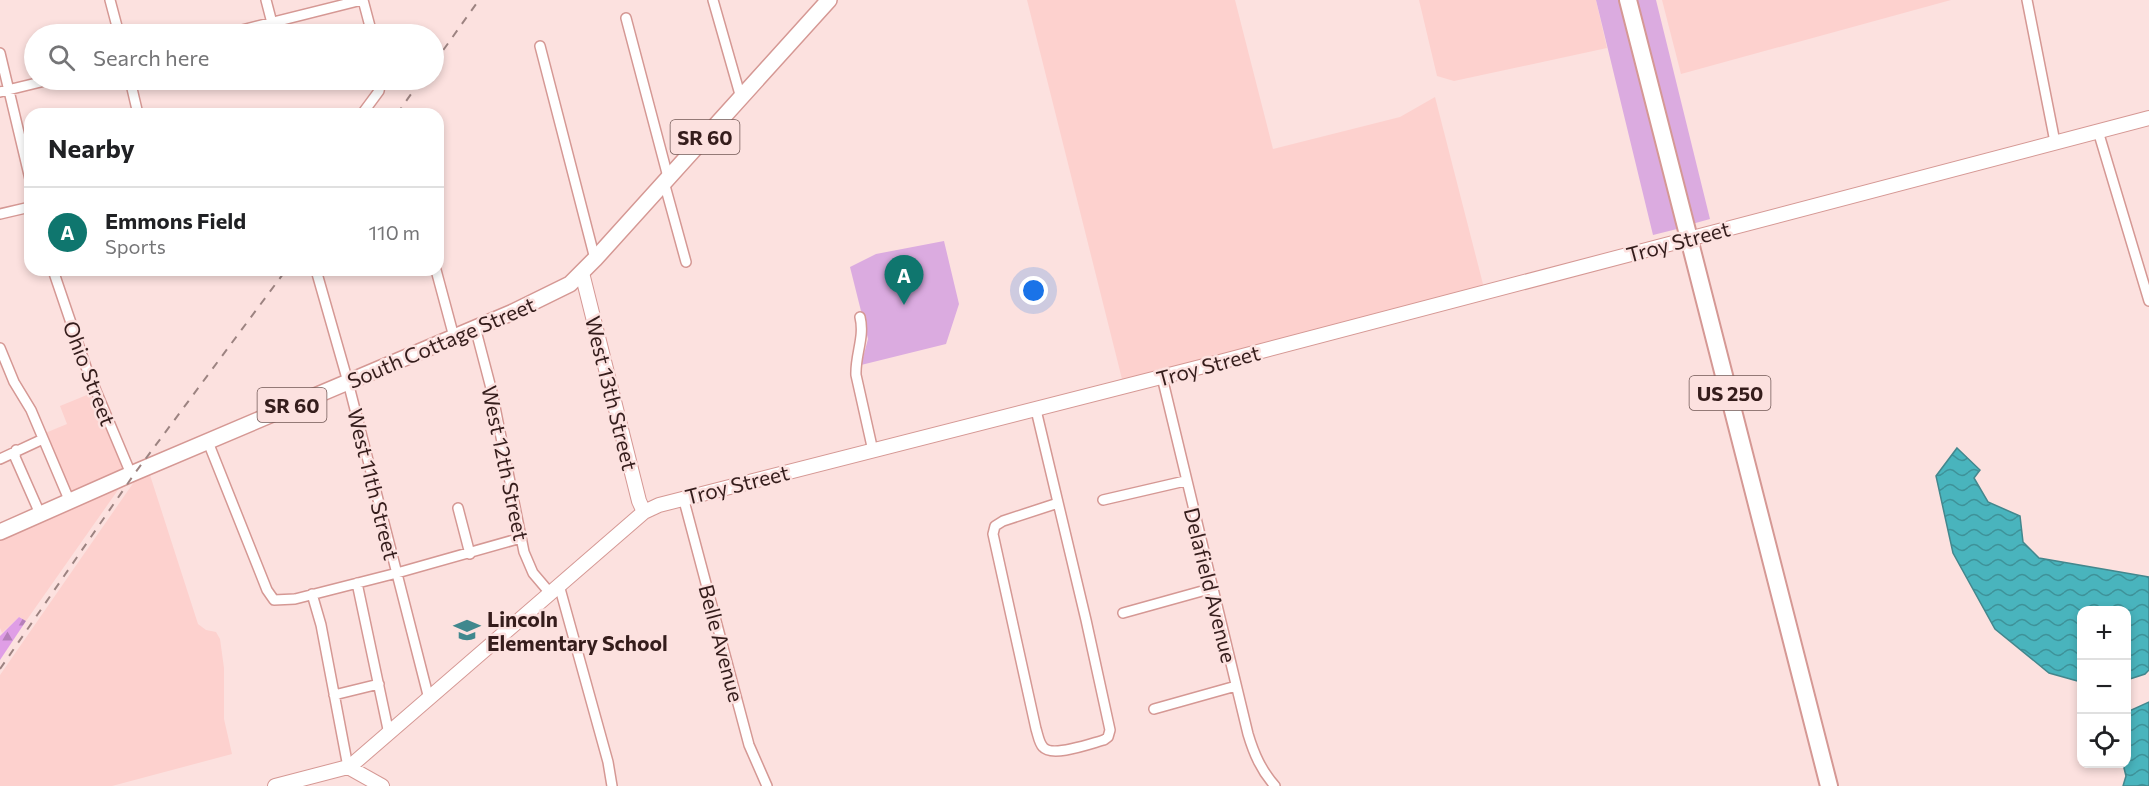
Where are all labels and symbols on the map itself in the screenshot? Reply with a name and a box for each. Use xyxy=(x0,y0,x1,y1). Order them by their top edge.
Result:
road number: SR 60 xyxy=(670,120,740,154)
street label: Troy Street xyxy=(1623,215,1733,267)
pin: A xyxy=(884,256,924,305)
your location xyxy=(1019,276,1048,305)
street label: South Cottage Street xyxy=(343,291,539,393)
street label: West 13th Street xyxy=(581,313,643,473)
street label: Ohio Street xyxy=(59,317,121,429)
street label: Troy Street xyxy=(1153,339,1263,391)
road number: US 250 xyxy=(1690,376,1770,410)
street label: West 12th Street xyxy=(477,383,535,543)
road number: SR 60 xyxy=(258,388,326,422)
street label: West 11th Street xyxy=(343,406,405,562)
street label: Troy Street xyxy=(682,459,792,509)
street label: Delafield Avenue xyxy=(1180,505,1242,665)
street label: Belle Avenue xyxy=(694,582,750,704)
place label: Lincoln Elementary School xyxy=(487,606,668,655)
school or university icon: Lincoln Elementary School xyxy=(452,615,482,645)

